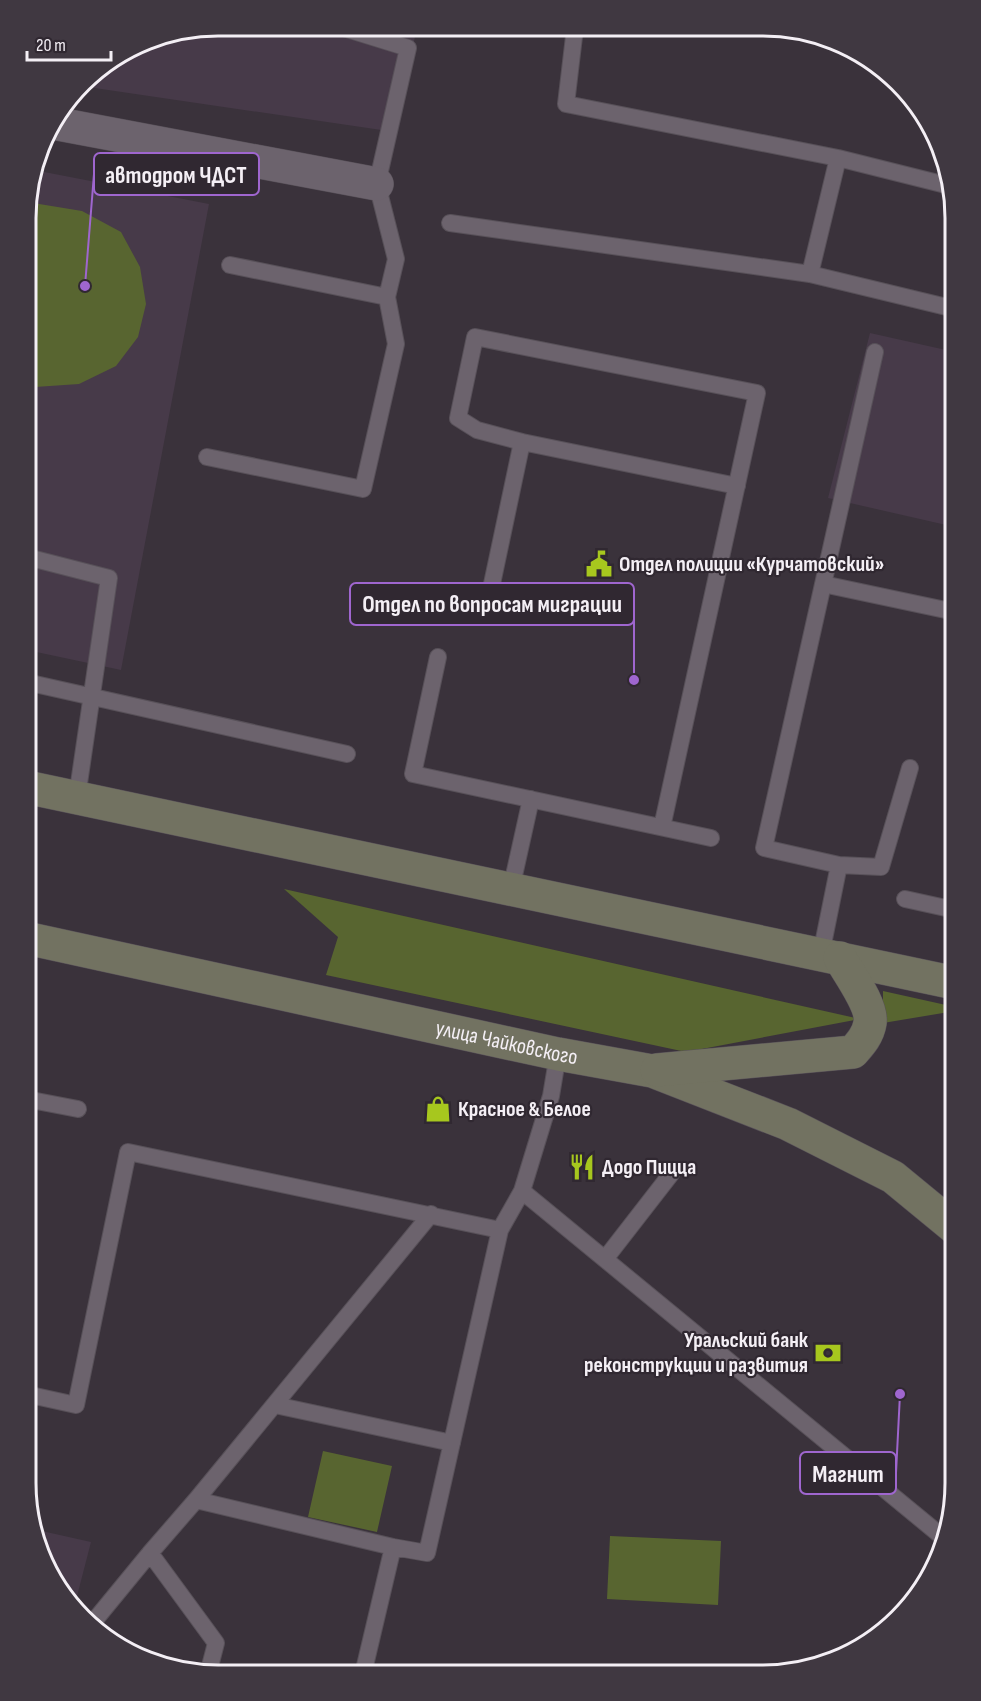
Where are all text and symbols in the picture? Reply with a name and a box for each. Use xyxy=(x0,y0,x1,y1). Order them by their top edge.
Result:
scale bar xyxy=(27,24,111,62)
text: 20 m xyxy=(36,35,66,56)
callout: автодром ЧДСТ xyxy=(94,153,259,195)
text: автодром ЧДСТ xyxy=(105,161,247,190)
public building icon: Отдел полиции «Курчатовский» xyxy=(584,549,614,579)
place label: Отдел полиции «Курчатовский» xyxy=(619,551,884,578)
callout: Отдел по вопросам миграции xyxy=(350,583,634,625)
text: Отдел по вопросам миграции xyxy=(362,590,622,619)
street label: улица Чайковского xyxy=(433,1014,580,1071)
shop icon: Красное & Белое xyxy=(423,1094,453,1124)
place label: Красное & Белое xyxy=(458,1096,591,1123)
restaurant icon: Додо Пицца xyxy=(567,1152,597,1182)
place label: Додо Пицца xyxy=(602,1154,696,1181)
place label: Уральский банк реконструкции и развития xyxy=(584,1327,809,1379)
bank icon: Уральский банк реконструкции и развития xyxy=(813,1338,843,1368)
callout: Магнит xyxy=(800,1452,896,1494)
text: Магнит xyxy=(812,1460,884,1489)

